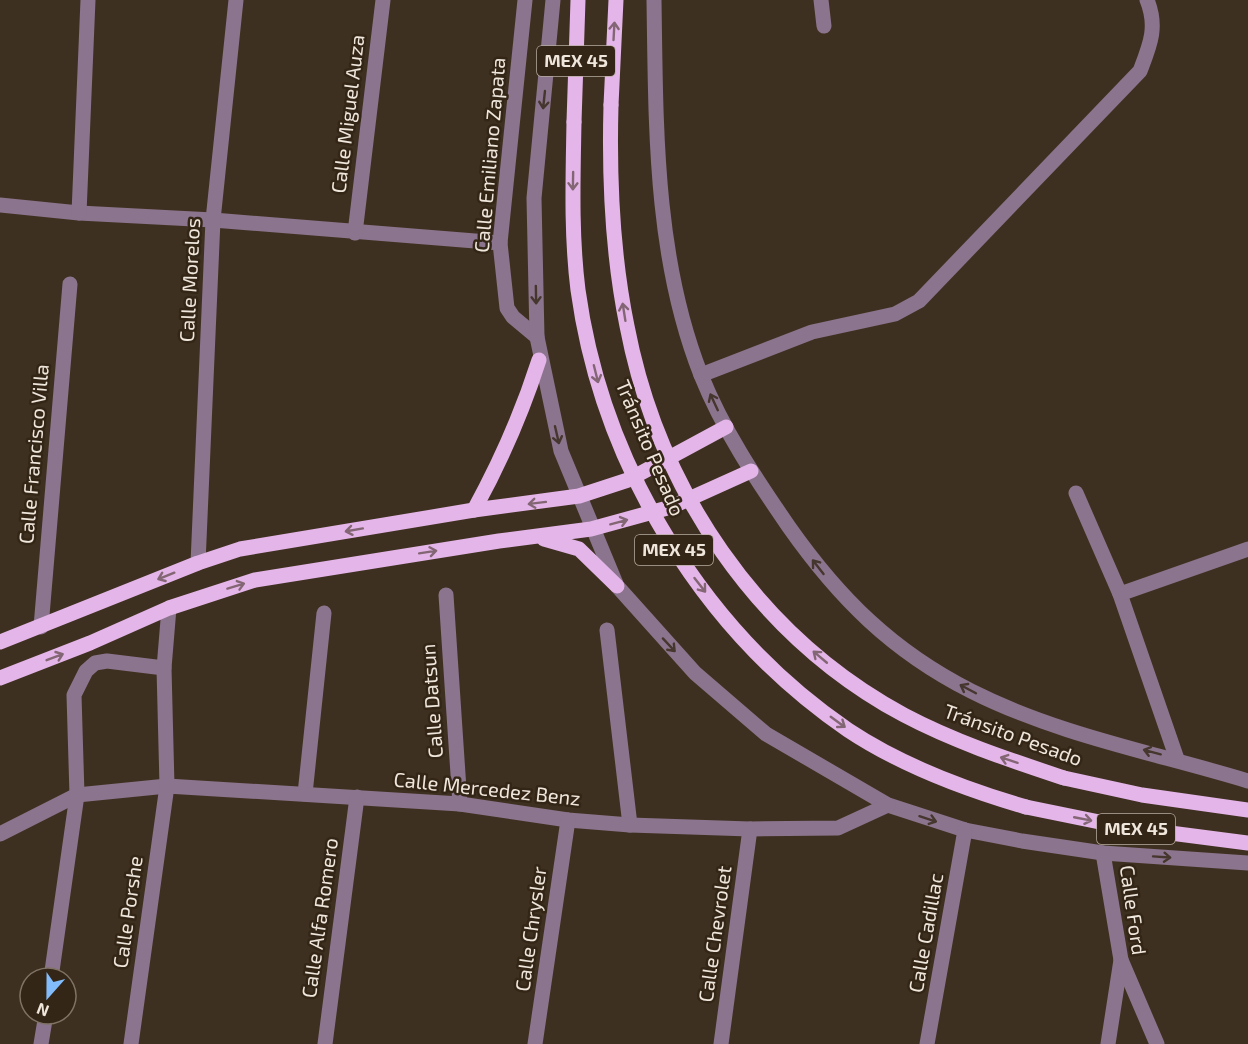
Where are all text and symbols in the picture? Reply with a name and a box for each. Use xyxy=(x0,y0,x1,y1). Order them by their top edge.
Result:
one-way arrow xyxy=(609,22,620,42)
street label: Calle Miguel Auza xyxy=(325,33,369,195)
road number: MEX 45 xyxy=(537,46,615,76)
street label: Calle Emiliano Zapata xyxy=(469,56,509,254)
one-way arrow xyxy=(538,90,549,110)
one-way arrow xyxy=(567,170,578,190)
street label: Calle Morelos xyxy=(174,217,204,343)
one-way arrow xyxy=(530,284,542,304)
one-way arrow xyxy=(619,303,630,323)
street label: Calle Francisco Villa xyxy=(13,363,53,545)
one-way arrow xyxy=(591,364,603,383)
street label: Tránsito Pesado xyxy=(611,376,690,519)
one-way arrow xyxy=(708,394,720,412)
one-way arrow xyxy=(552,425,563,445)
one-way arrow xyxy=(527,498,547,509)
one-way arrow xyxy=(609,515,628,527)
one-way arrow xyxy=(345,525,365,536)
road number: MEX 45 xyxy=(635,535,713,565)
one-way arrow xyxy=(418,547,437,558)
one-way arrow xyxy=(812,559,825,575)
one-way arrow xyxy=(157,571,175,582)
one-way arrow xyxy=(693,577,706,593)
one-way arrow xyxy=(226,580,245,591)
one-way arrow xyxy=(662,638,676,653)
street label: Calle Datsun xyxy=(415,643,447,759)
one-way arrow xyxy=(813,650,828,664)
one-way arrow xyxy=(45,651,63,662)
one-way arrow xyxy=(959,683,977,694)
street label: Tránsito Pesado xyxy=(941,698,1086,770)
one-way arrow xyxy=(829,716,845,728)
one-way arrow xyxy=(1142,746,1161,758)
one-way arrow xyxy=(1000,753,1019,764)
street label: Calle Mercedez Benz xyxy=(393,766,582,810)
one-way arrow xyxy=(1073,814,1093,825)
road number: MEX 45 xyxy=(1097,814,1175,844)
one-way arrow xyxy=(918,815,937,826)
street label: Calle Alfa Romero xyxy=(296,836,342,999)
one-way arrow xyxy=(1151,852,1171,863)
street label: Calle Porshe xyxy=(107,854,147,970)
street label: Calle Ford xyxy=(1116,863,1152,956)
street label: Calle Chevrolet xyxy=(693,864,735,1003)
street label: Calle Chrysler xyxy=(509,865,551,993)
street label: Calle Cadillac xyxy=(903,871,947,994)
north arrow xyxy=(18,966,78,1026)
text: N xyxy=(34,1000,51,1021)

